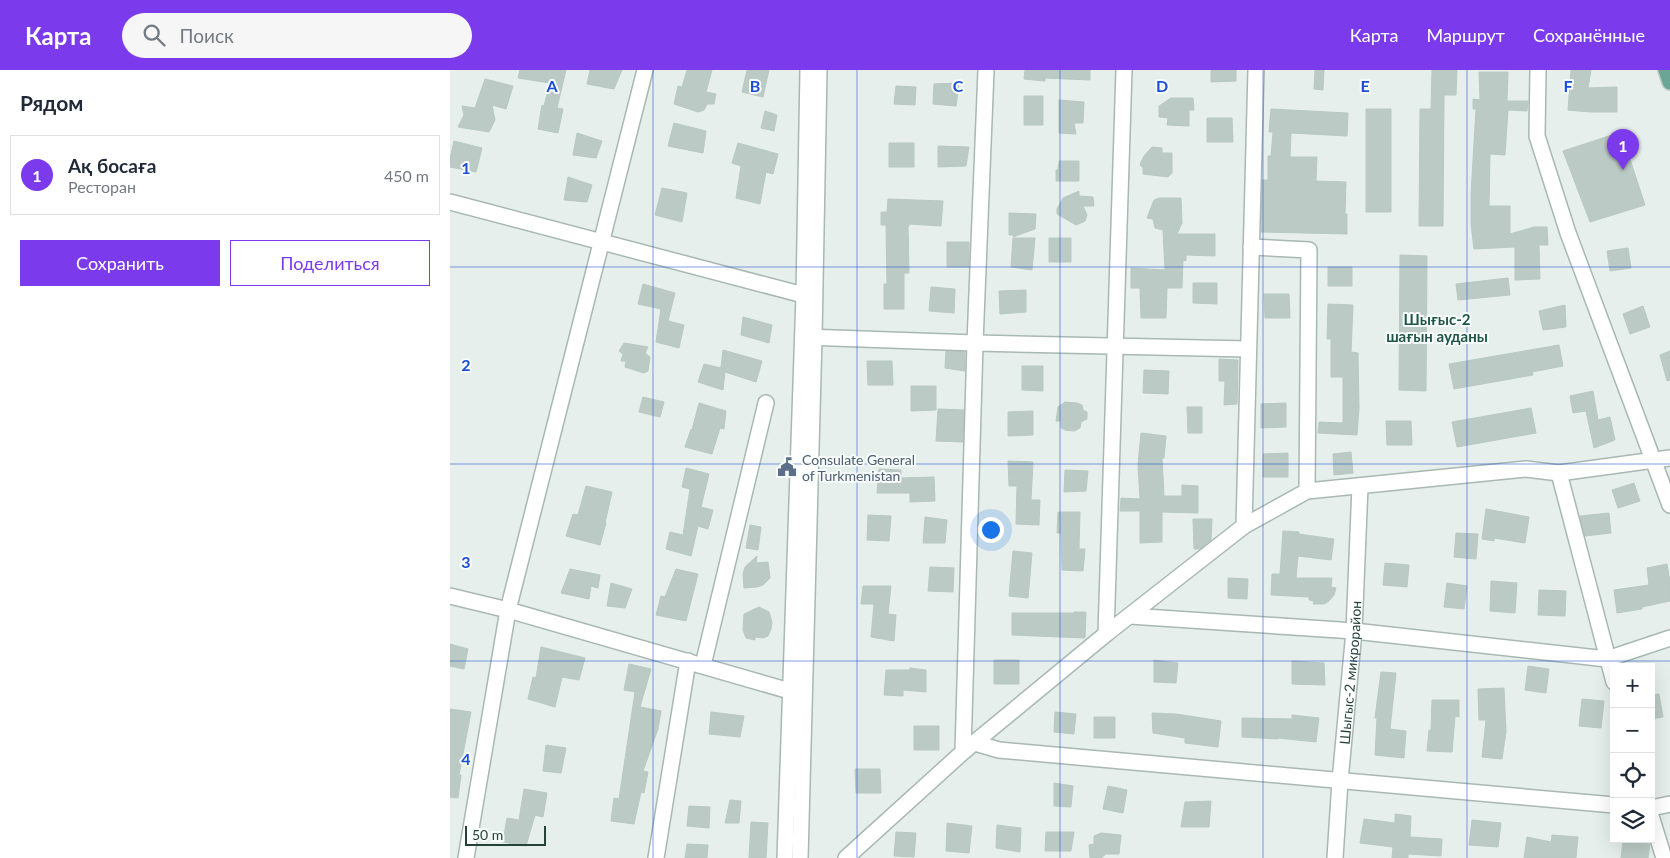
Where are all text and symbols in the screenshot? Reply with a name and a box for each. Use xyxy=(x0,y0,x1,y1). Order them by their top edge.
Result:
search box xyxy=(122,13,472,58)
text: Карта xyxy=(25,21,92,50)
icon: search xyxy=(140,21,168,49)
text: Поиск xyxy=(180,24,234,47)
text: Карта xyxy=(1350,24,1398,46)
text: Маршрут xyxy=(1426,24,1505,46)
text: Сохранённые xyxy=(1533,24,1645,46)
text: A xyxy=(545,76,558,95)
text: B xyxy=(750,76,760,95)
text: C xyxy=(953,76,964,95)
text: D xyxy=(1156,76,1168,95)
text: E xyxy=(1360,76,1370,95)
text: F xyxy=(1563,76,1573,95)
text: Рядом xyxy=(20,90,83,115)
pin: 1 xyxy=(1607,129,1639,170)
text: Ақ босаға xyxy=(68,154,156,177)
text: 1 xyxy=(461,158,471,177)
text: 1 xyxy=(32,166,42,185)
text: 450 m xyxy=(384,166,429,185)
text: Ресторан xyxy=(68,177,136,196)
button: Сохранить xyxy=(20,240,220,286)
button: Поделиться xyxy=(230,240,430,286)
district label: Шығыс-2 шағын ауданы xyxy=(1386,310,1488,345)
text: 2 xyxy=(461,355,471,374)
place label: Consulate General of Turkmenistan xyxy=(802,451,915,484)
public building icon: Consulate General of Turkmenistan xyxy=(776,456,798,478)
your location xyxy=(978,517,1004,543)
text: 3 xyxy=(461,552,471,571)
street label: Шыгыс-2 микрорайон xyxy=(1335,600,1364,745)
map controls xyxy=(1610,663,1655,843)
button: + xyxy=(1610,663,1655,708)
button: − xyxy=(1610,708,1655,753)
text: 4 xyxy=(461,749,471,768)
button: locate xyxy=(1610,753,1655,798)
button: layers xyxy=(1610,798,1655,843)
scale bar xyxy=(465,823,546,846)
text: 50 m xyxy=(472,826,503,843)

